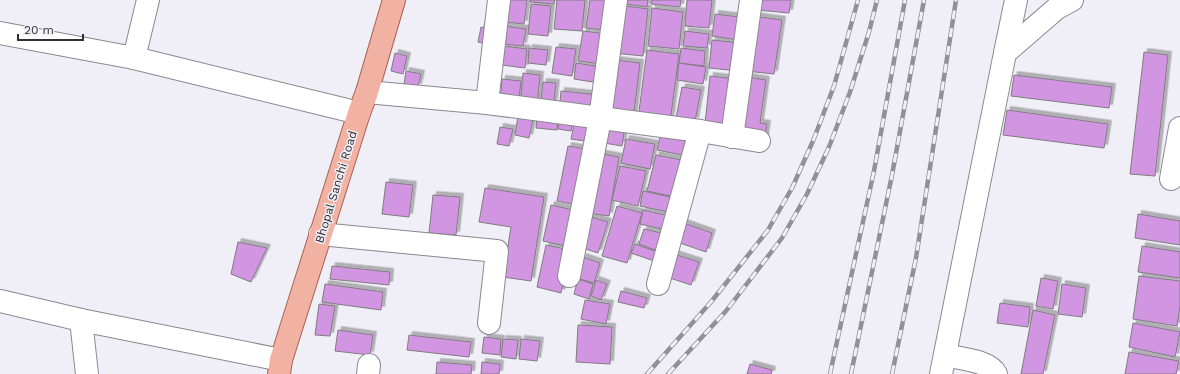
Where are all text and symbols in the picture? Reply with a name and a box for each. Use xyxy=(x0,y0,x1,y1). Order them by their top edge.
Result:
scale bar xyxy=(18,16,83,42)
text: 20 m xyxy=(24,23,54,37)
street label: Bhopal Sanchi Road xyxy=(312,129,360,245)

